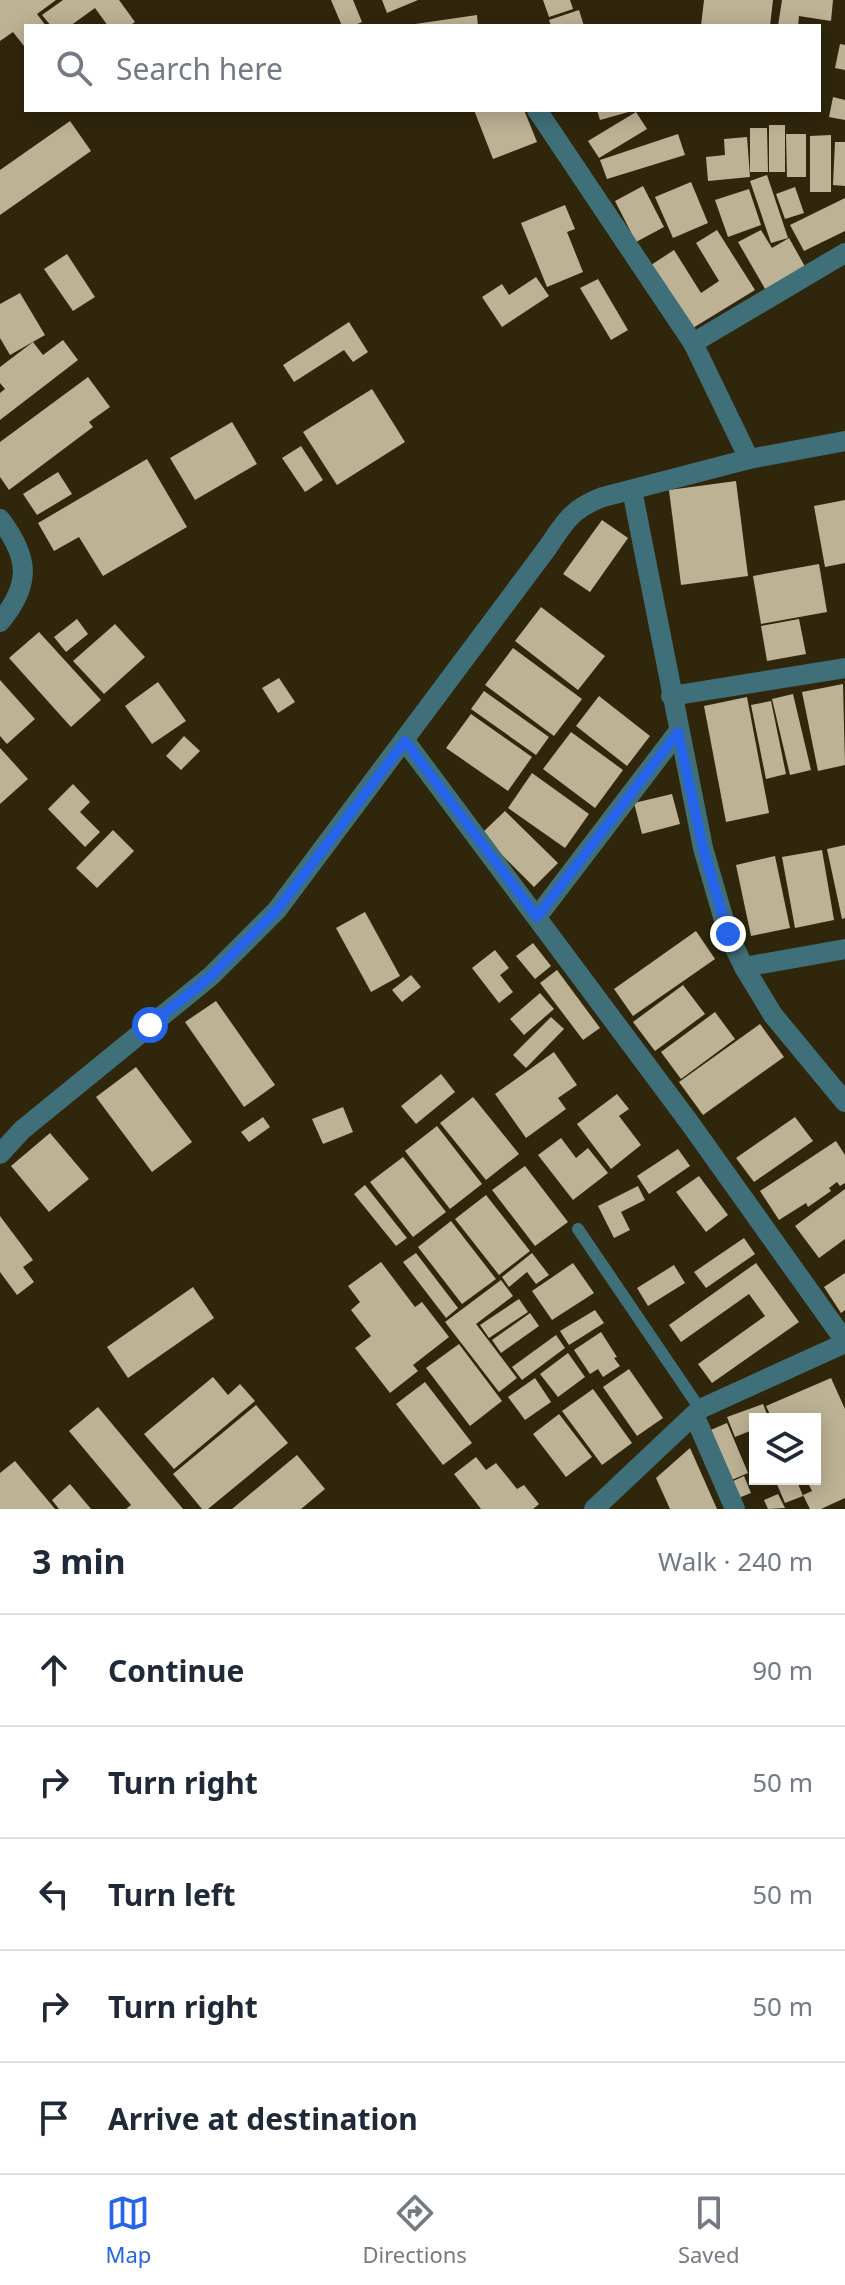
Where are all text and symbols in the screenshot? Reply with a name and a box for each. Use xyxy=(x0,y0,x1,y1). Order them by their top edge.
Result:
search box xyxy=(24,24,821,112)
icon: search xyxy=(52,46,96,90)
text: Search here xyxy=(116,48,283,89)
route end xyxy=(710,916,746,952)
route start xyxy=(132,1007,168,1043)
map controls xyxy=(749,1413,821,1485)
button: layers xyxy=(749,1413,821,1485)
text: 3 min xyxy=(32,1538,126,1584)
text: Walk · 240 m xyxy=(658,1543,813,1579)
icon: ahead xyxy=(32,1648,76,1692)
text: Continue xyxy=(108,1650,244,1691)
text: 90 m xyxy=(752,1652,813,1688)
icon: right xyxy=(32,1760,76,1804)
text: Turn right xyxy=(108,1762,258,1803)
text: 50 m xyxy=(752,1764,813,1800)
icon: left xyxy=(32,1872,76,1916)
text: Turn left xyxy=(108,1874,236,1915)
text: 50 m xyxy=(752,1876,813,1912)
icon: right xyxy=(32,1984,76,2028)
text: Turn right xyxy=(108,1986,258,2027)
text: 50 m xyxy=(752,1988,813,2024)
icon: arrive xyxy=(32,2096,76,2140)
text: Arrive at destination xyxy=(108,2098,418,2139)
tab: Map xyxy=(106,2191,151,2269)
tab: Directions xyxy=(362,2191,467,2269)
tab: Saved xyxy=(678,2191,739,2269)

